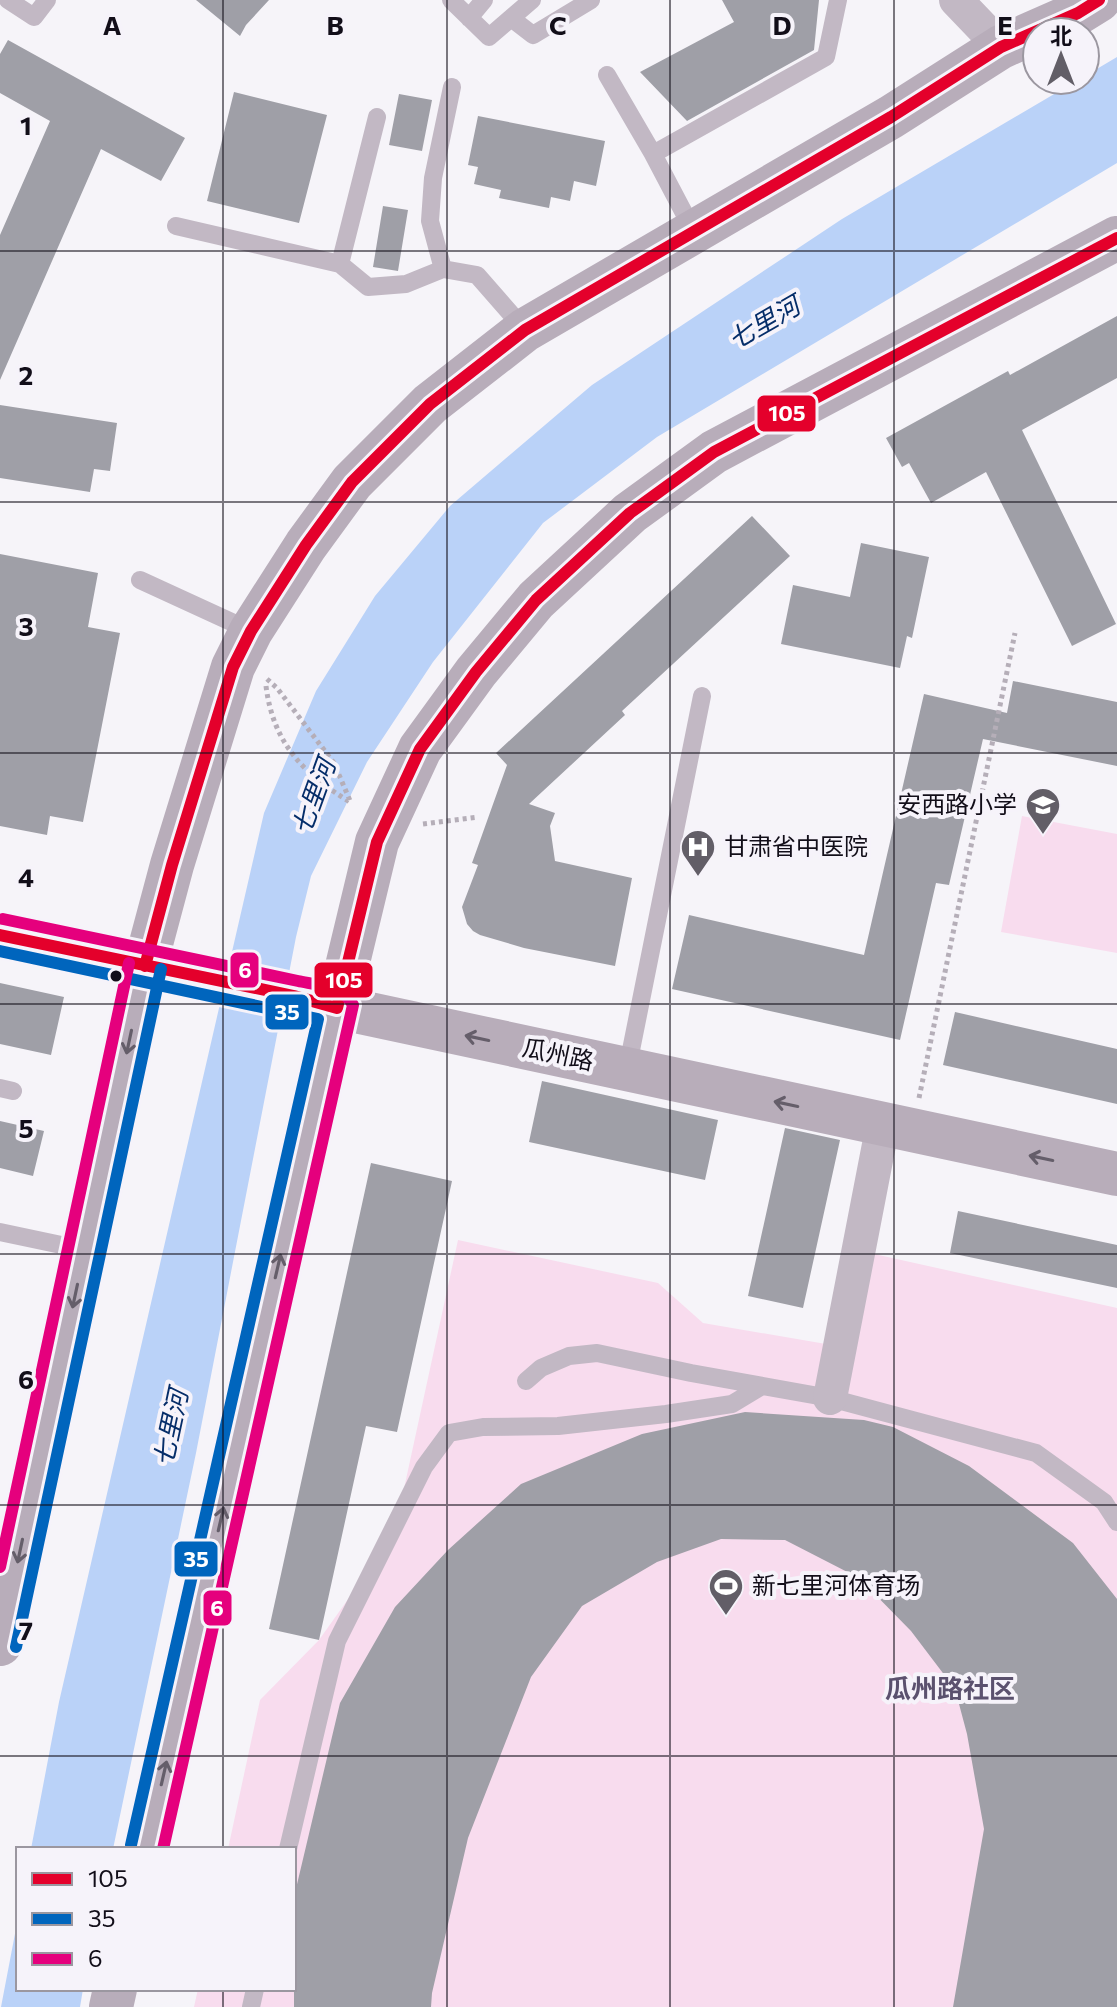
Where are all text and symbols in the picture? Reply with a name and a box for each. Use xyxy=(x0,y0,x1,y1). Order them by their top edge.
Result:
text: A xyxy=(103,9,122,40)
text: B xyxy=(326,9,344,40)
text: C xyxy=(549,9,567,40)
text: D xyxy=(772,9,792,40)
text: E xyxy=(997,9,1013,40)
north arrow xyxy=(1021,16,1101,96)
text: 北 xyxy=(1050,22,1072,49)
text: 1 xyxy=(20,109,32,140)
water label: 七里河 xyxy=(722,286,809,355)
text: 2 xyxy=(19,359,33,390)
line badge: 105 xyxy=(756,394,817,433)
text: 105 xyxy=(768,399,806,426)
text: 3 xyxy=(18,610,34,641)
water label: 七里河 xyxy=(285,750,342,838)
school or university icon: 安西路小学 xyxy=(1024,786,1062,836)
place label: 安西路小学 xyxy=(897,789,1017,818)
hospital icon: 甘肃省中医院 xyxy=(679,828,717,878)
place label: 甘肃省中医院 xyxy=(724,831,868,860)
text: 4 xyxy=(18,861,34,892)
line badge: 6 xyxy=(229,951,260,989)
text: 6 xyxy=(238,956,252,983)
line badge: 105 xyxy=(313,961,374,999)
text: 105 xyxy=(325,966,363,993)
unlabelled marker xyxy=(108,968,124,984)
line badge: 35 xyxy=(264,993,310,1031)
text: 35 xyxy=(274,998,300,1025)
one-way arrow xyxy=(121,1029,136,1055)
one-way arrow xyxy=(465,1030,491,1045)
street label: 瓜州路 xyxy=(520,1032,597,1075)
one-way arrow xyxy=(774,1096,800,1111)
text: 5 xyxy=(18,1112,34,1143)
one-way arrow xyxy=(1028,1150,1054,1165)
one-way arrow xyxy=(271,1253,286,1279)
one-way arrow xyxy=(66,1283,81,1309)
text: 6 xyxy=(18,1363,34,1394)
water label: 七里河 xyxy=(146,1381,194,1469)
one-way arrow xyxy=(214,1507,229,1533)
one-way arrow xyxy=(12,1537,27,1563)
line badge: 35 xyxy=(173,1540,219,1578)
text: 35 xyxy=(183,1545,209,1572)
sports icon: 新七里河体育场 xyxy=(707,1567,745,1617)
place label: 新七里河体育场 xyxy=(752,1570,920,1599)
line badge: 6 xyxy=(202,1589,233,1627)
text: 6 xyxy=(210,1594,224,1621)
text: 7 xyxy=(19,1614,33,1645)
district label: 瓜州路社区 xyxy=(885,1672,1015,1703)
one-way arrow xyxy=(157,1761,172,1786)
legend xyxy=(16,1847,296,1991)
text: 105 xyxy=(88,1863,128,1892)
text: 35 xyxy=(88,1903,115,1932)
text: 6 xyxy=(88,1943,103,1972)

